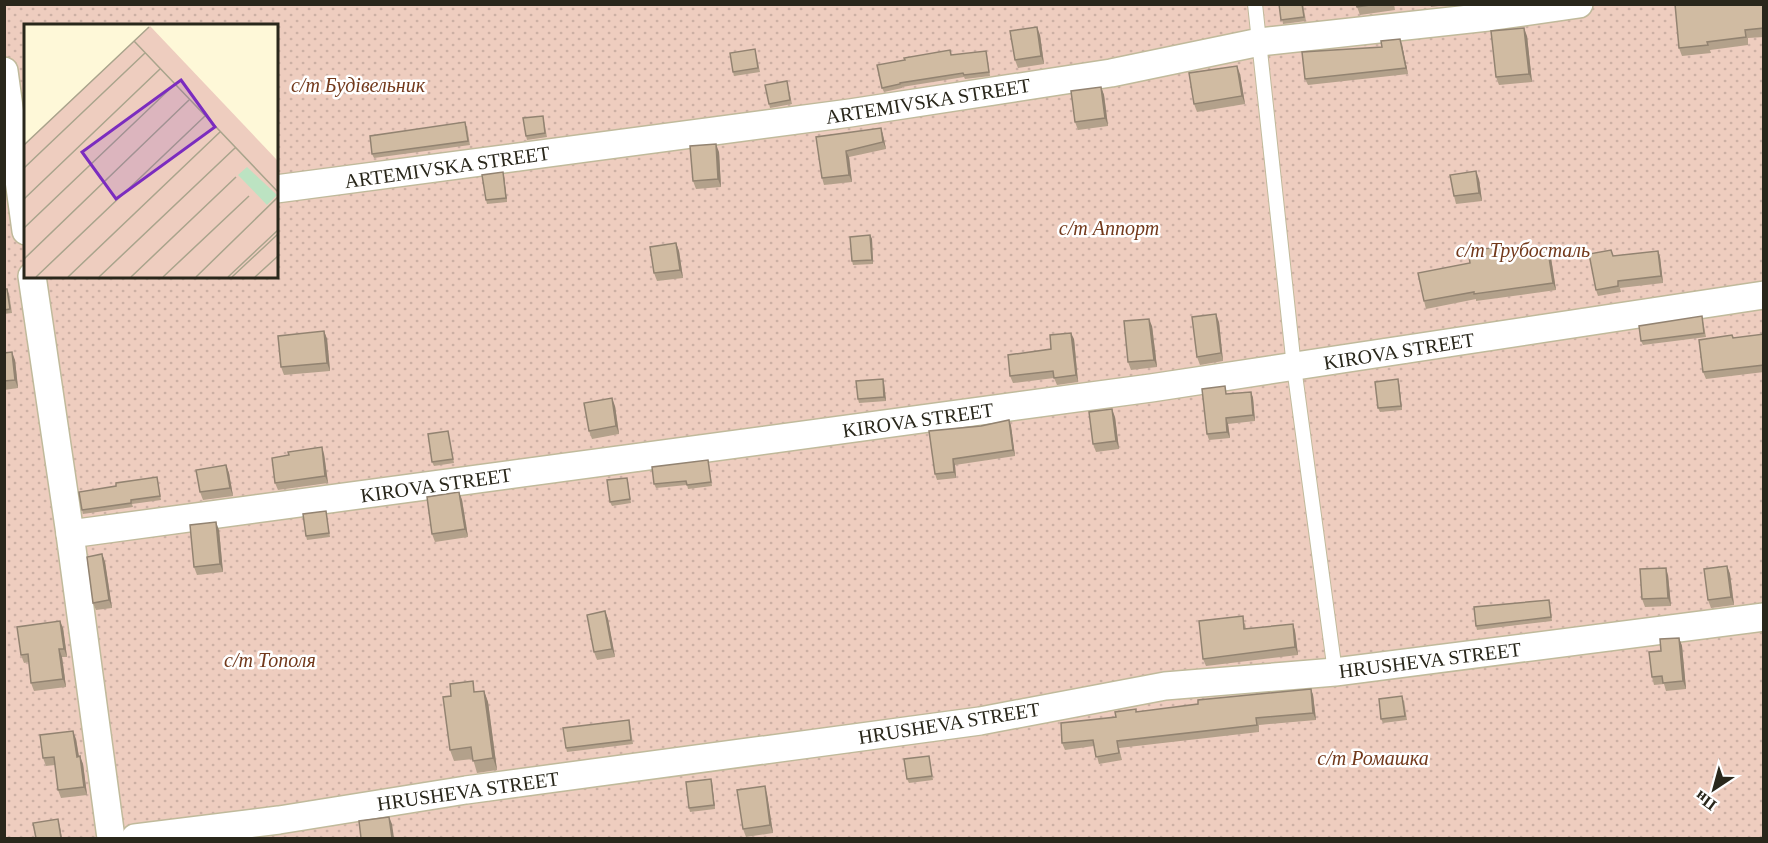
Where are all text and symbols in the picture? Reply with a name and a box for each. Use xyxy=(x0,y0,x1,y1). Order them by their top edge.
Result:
inset map xyxy=(24,24,278,278)
park label: с/т Будівельник xyxy=(291,74,426,97)
street label: ARTEMIVSKA STREET xyxy=(824,74,1032,128)
street label: ARTEMIVSKA STREET xyxy=(343,142,551,192)
park label: с/т Аппорт xyxy=(1059,217,1159,240)
park label: с/т Трубосталь xyxy=(1456,239,1590,262)
street label: KIROVA STREET xyxy=(1322,328,1476,374)
street label: KIROVA STREET xyxy=(841,399,995,441)
street label: KIROVA STREET xyxy=(359,464,513,506)
street label: HRUSHEVA STREET xyxy=(1338,638,1522,682)
park label: с/т Тополя xyxy=(224,649,316,671)
street label: HRUSHEVA STREET xyxy=(857,698,1041,748)
park label: с/т Ромашка xyxy=(1317,747,1429,769)
north arrow xyxy=(1684,759,1744,819)
street label: HRUSHEVA STREET xyxy=(376,767,560,815)
text: Пн xyxy=(1692,787,1719,814)

